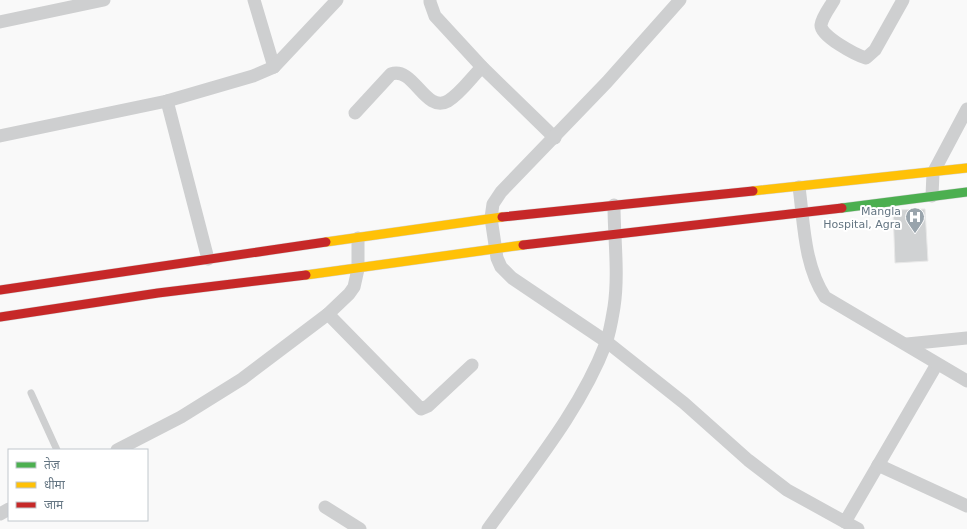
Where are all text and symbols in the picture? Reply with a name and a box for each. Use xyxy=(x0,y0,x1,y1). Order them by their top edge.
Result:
place label: Mangla Hospital, Agra xyxy=(823,205,901,231)
hospital icon: Mangla Hospital, Agra xyxy=(904,206,926,234)
legend xyxy=(8,449,148,521)
text: तेज़ xyxy=(44,457,61,472)
text: धीमा xyxy=(44,477,66,492)
text: जाम xyxy=(44,498,64,512)

